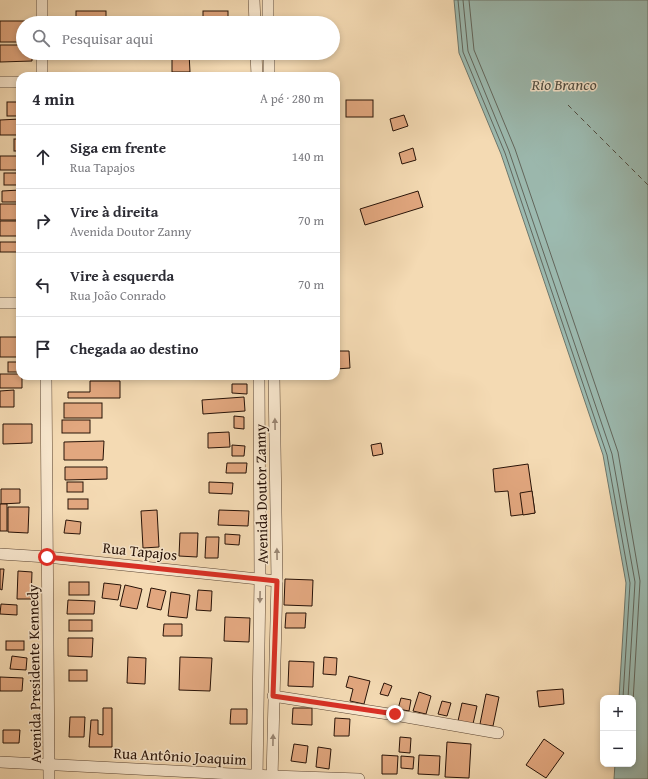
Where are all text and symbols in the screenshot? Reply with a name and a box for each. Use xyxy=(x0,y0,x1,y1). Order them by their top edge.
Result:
search box xyxy=(16,16,340,60)
icon: search xyxy=(30,27,52,49)
text: Pesquisar aqui xyxy=(62,28,153,49)
water label: Rio Branco xyxy=(530,72,597,96)
text: 4 min xyxy=(32,86,74,111)
text: A pé · 280 m xyxy=(260,89,324,108)
text: Siga em frente xyxy=(70,137,166,158)
icon: ahead xyxy=(32,146,54,168)
text: 140 m xyxy=(292,147,324,166)
text: Rua Tapajos xyxy=(70,158,135,177)
text: Vire à direita xyxy=(70,201,158,222)
icon: right xyxy=(32,210,54,232)
text: 70 m xyxy=(298,211,324,230)
text: Avenida Doutor Zanny xyxy=(70,222,192,241)
text: Vire à esquerda xyxy=(70,265,174,286)
icon: left xyxy=(32,274,54,296)
text: 70 m xyxy=(298,275,324,294)
text: Rua João Conrado xyxy=(70,286,166,305)
icon: arrive xyxy=(32,338,54,360)
text: Chegada ao destino xyxy=(70,338,198,359)
one-way arrow xyxy=(272,417,278,430)
street label: Avenida Doutor Zanny xyxy=(249,423,273,564)
street label: Rua Tapajos xyxy=(102,537,178,565)
one-way arrow xyxy=(274,547,280,560)
route start xyxy=(38,548,56,566)
street label: Avenida Presidente Kennedy xyxy=(22,584,46,764)
one-way arrow xyxy=(256,591,263,603)
map controls xyxy=(600,695,636,767)
button: + xyxy=(600,695,636,731)
route end xyxy=(386,705,404,723)
button: − xyxy=(600,731,636,767)
one-way arrow xyxy=(270,733,276,746)
street label: Rua Antônio Joaquim xyxy=(113,742,248,770)

